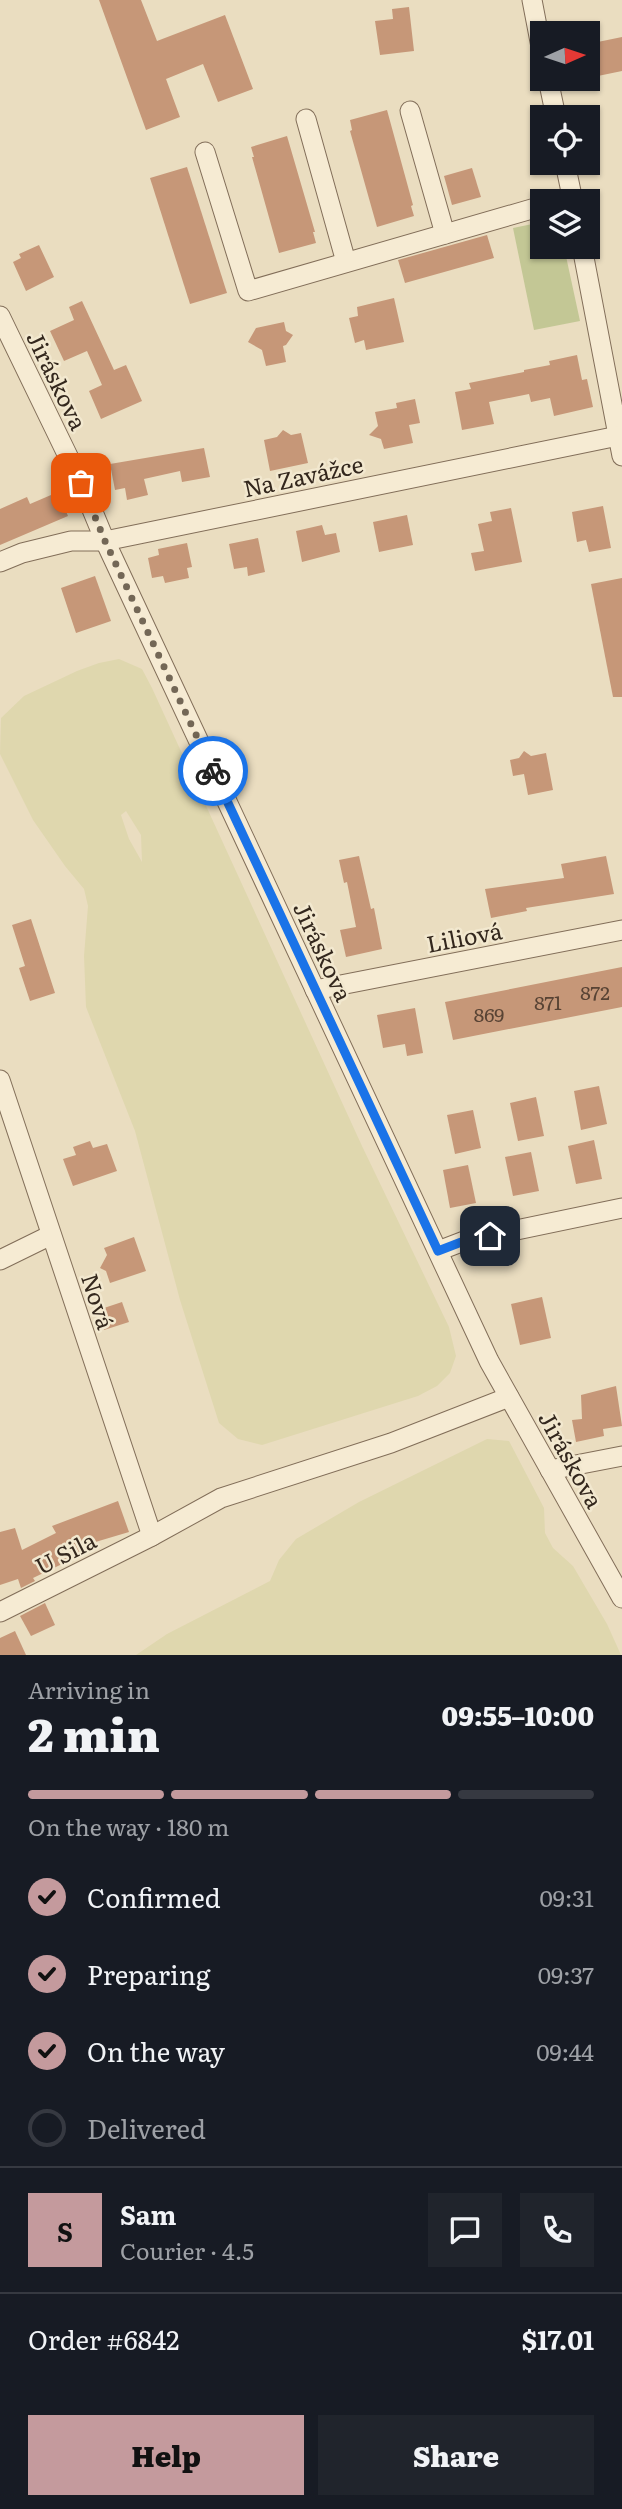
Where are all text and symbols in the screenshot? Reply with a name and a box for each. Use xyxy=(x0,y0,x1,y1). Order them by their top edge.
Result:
north arrow xyxy=(530,21,600,91)
map controls xyxy=(530,21,600,259)
button: locate xyxy=(530,105,600,175)
button: layers xyxy=(530,189,600,259)
street label: Jiráskova xyxy=(19,325,97,436)
street label: Na Zavážce xyxy=(240,446,366,504)
pin xyxy=(51,453,111,513)
icon: bag xyxy=(62,464,100,502)
courier xyxy=(178,736,248,806)
icon: bike xyxy=(194,752,232,790)
street label: Jiráskova xyxy=(286,896,362,1007)
street label: Liliová xyxy=(423,912,505,960)
house number: 872 xyxy=(580,978,610,1006)
house number: 871 xyxy=(534,988,562,1016)
house number: 869 xyxy=(474,1000,504,1028)
pin xyxy=(460,1206,520,1266)
icon: home xyxy=(471,1217,509,1255)
street label: Nová xyxy=(74,1269,124,1334)
street label: Jiráskova xyxy=(531,1404,613,1514)
street label: U Sila xyxy=(28,1522,102,1582)
text: Arriving in xyxy=(28,1672,150,1706)
text: 09:55–10:00 xyxy=(442,1695,594,1734)
text: 2 min xyxy=(28,1698,160,1766)
text: On the way · 180 m xyxy=(28,1809,229,1843)
text: Confirmed xyxy=(87,1877,221,1916)
icon: check xyxy=(28,1878,66,1916)
text: 09:31 xyxy=(539,1880,594,1914)
text: Preparing xyxy=(87,1954,210,1993)
icon: check xyxy=(28,1955,66,1993)
text: 09:37 xyxy=(538,1957,594,1991)
text: On the way xyxy=(87,2031,225,2070)
icon: check xyxy=(28,2032,66,2070)
text: 09:44 xyxy=(536,2034,594,2068)
text: Delivered xyxy=(87,2108,206,2147)
button: chat xyxy=(428,2193,502,2267)
button: phone xyxy=(520,2193,594,2267)
text: Sam xyxy=(120,2194,176,2233)
text: S xyxy=(57,2211,73,2250)
text: Courier · 4.5 xyxy=(120,2233,254,2267)
text: Order #6842 xyxy=(28,2319,180,2358)
text: $17.01 xyxy=(522,2319,594,2358)
button: Help xyxy=(28,2415,304,2495)
button: Share xyxy=(318,2415,594,2495)

